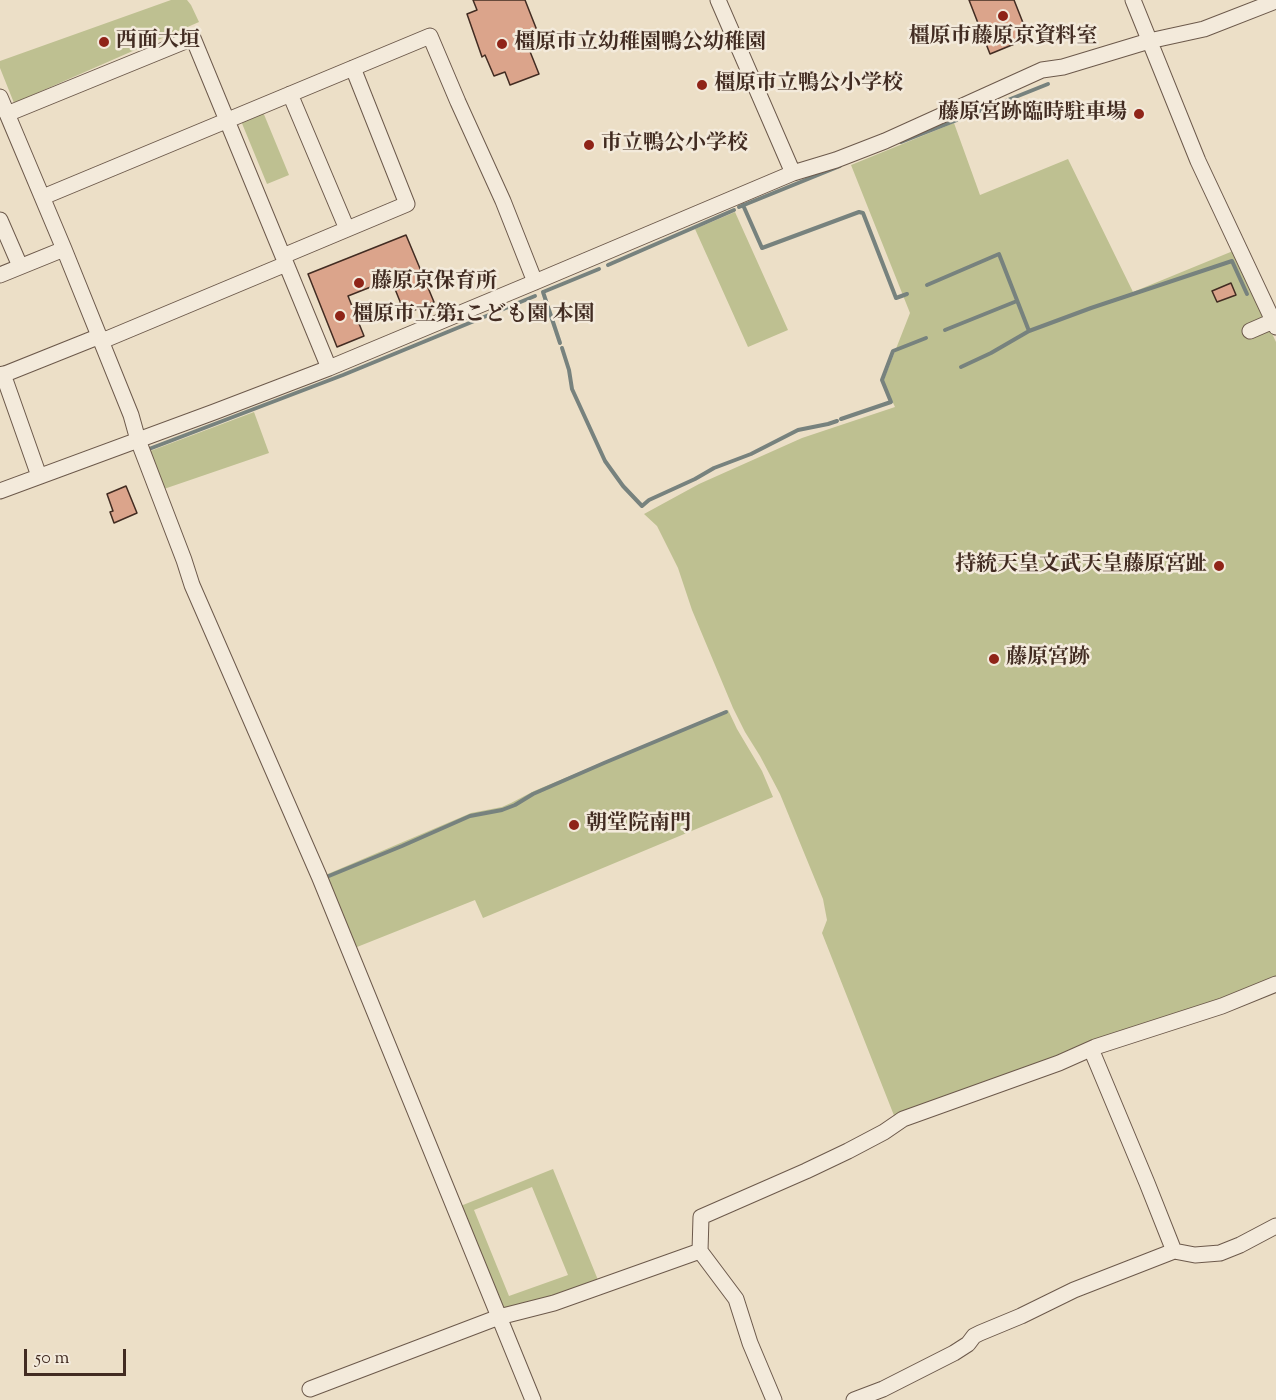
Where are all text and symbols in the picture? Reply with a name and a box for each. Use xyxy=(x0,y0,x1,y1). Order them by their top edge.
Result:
marker: 橿原市藤原京資料室 xyxy=(996,9,1010,23)
place label: 橿原市藤原京資料室 xyxy=(909,25,1097,51)
place label: 西面大垣 xyxy=(116,29,200,55)
place label: 橿原市立幼稚園鴨公幼稚園 xyxy=(514,31,766,57)
marker: 西面大垣 xyxy=(97,35,111,49)
marker: 橿原市立幼稚園鴨公幼稚園 xyxy=(495,37,509,51)
place label: 橿原市立鴨公小学校 xyxy=(714,72,903,98)
marker: 橿原市立鴨公小学校 xyxy=(695,78,709,92)
place label: 藤原宮跡臨時駐車場 xyxy=(938,101,1127,127)
marker: 藤原宮跡臨時駐車場 xyxy=(1132,107,1146,121)
place label: 市立鴨公小学校 xyxy=(601,132,748,158)
marker: 市立鴨公小学校 xyxy=(582,138,596,152)
place label: 藤原京保育所 xyxy=(371,270,497,296)
marker: 藤原京保育所 xyxy=(352,276,366,290)
place label: 橿原市立第1こども園 本園 xyxy=(352,303,595,329)
marker: 橿原市立第1こども園 本園 xyxy=(333,309,347,323)
place label: 持統天皇文武天皇藤原宮趾 xyxy=(955,553,1207,579)
marker: 持統天皇文武天皇藤原宮趾 xyxy=(1212,559,1226,573)
place label: 藤原宮跡 xyxy=(1006,646,1090,672)
marker: 藤原宮跡 xyxy=(987,652,1001,666)
place label: 朝堂院南門 xyxy=(586,812,691,838)
marker: 朝堂院南門 xyxy=(567,818,581,832)
scale bar xyxy=(27,1337,129,1375)
text: 50 m xyxy=(35,1346,69,1372)

